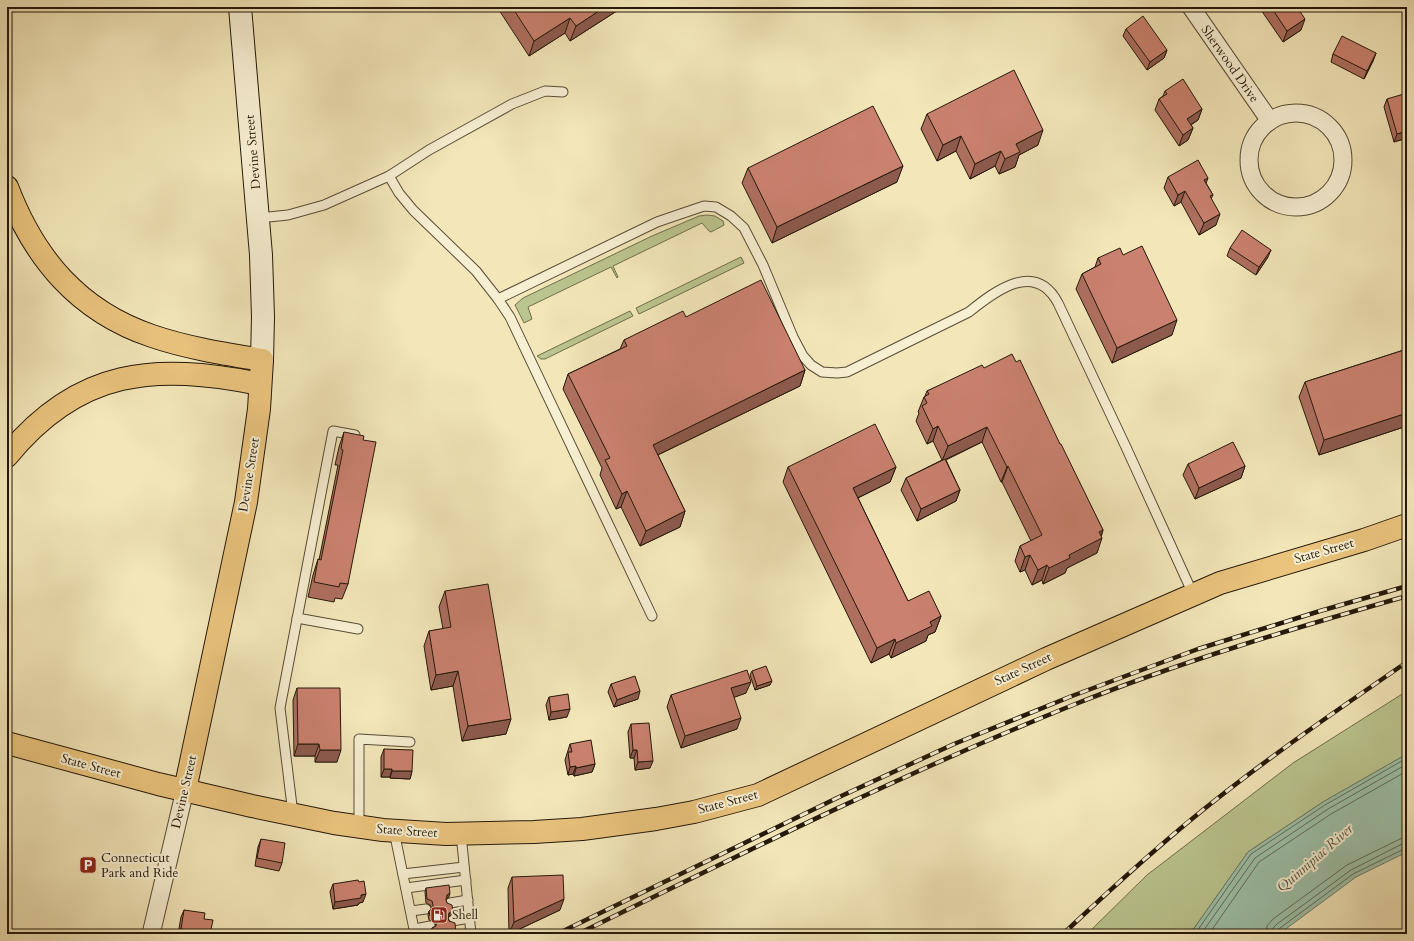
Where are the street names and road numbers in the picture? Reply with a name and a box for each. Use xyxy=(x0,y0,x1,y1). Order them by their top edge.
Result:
street label: Sherwood Drive xyxy=(1197,22,1263,106)
street label: Devine Street xyxy=(241,114,265,190)
street label: Devine Street xyxy=(234,437,264,513)
street label: State Street xyxy=(1292,534,1356,568)
street label: State Street xyxy=(992,648,1054,690)
street label: State Street xyxy=(59,749,123,783)
street label: Devine Street xyxy=(167,754,201,830)
street label: State Street xyxy=(696,785,760,819)
street label: State Street xyxy=(376,820,438,842)

